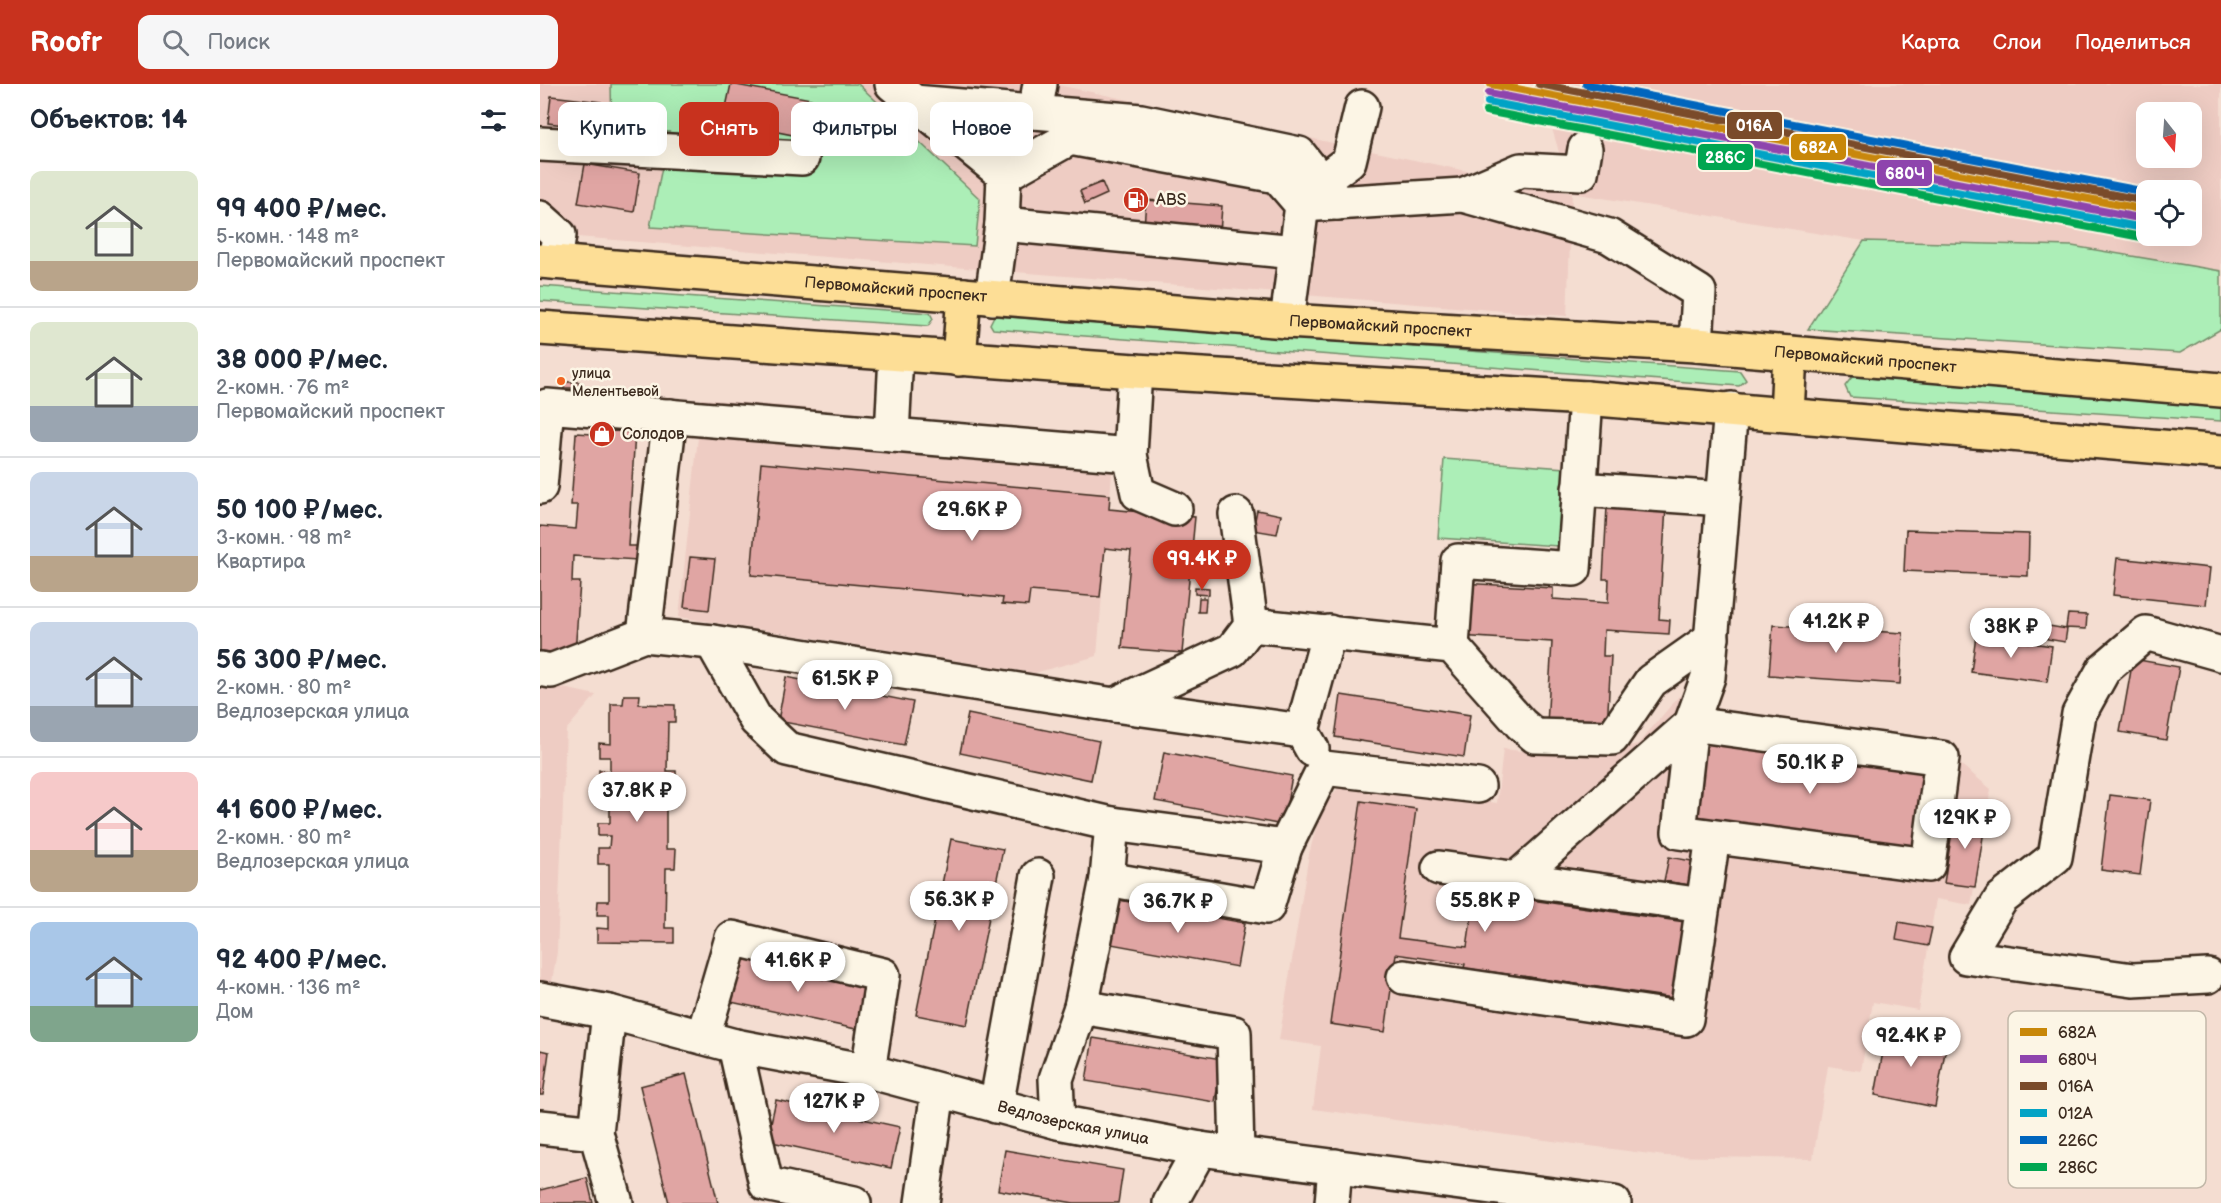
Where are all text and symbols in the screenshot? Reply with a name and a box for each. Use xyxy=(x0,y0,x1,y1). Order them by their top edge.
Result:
search box xyxy=(138,15,558,69)
text: Roofr xyxy=(30,26,102,59)
icon: search xyxy=(159,26,192,59)
text: Поиск xyxy=(207,29,270,56)
text: Карта xyxy=(1901,30,1960,55)
text: Слои xyxy=(1993,30,2042,55)
text: Поделиться xyxy=(2075,30,2191,55)
chip: Купить xyxy=(558,102,667,156)
chip: Снять xyxy=(679,102,779,156)
chip: Фильтры xyxy=(791,102,918,156)
chip: Новое xyxy=(930,102,1033,156)
north arrow xyxy=(2136,102,2202,168)
map controls xyxy=(2136,102,2202,246)
icon: filters xyxy=(477,104,510,137)
text: Объектов: 14 xyxy=(30,105,187,136)
line badge: 016А xyxy=(1726,111,1783,140)
text: 016А xyxy=(1736,117,1773,136)
line badge: 682А xyxy=(1790,133,1847,161)
text: 682А xyxy=(1799,139,1838,158)
line badge: 286С xyxy=(1697,143,1754,171)
text: 286С xyxy=(1705,149,1745,168)
line badge: 680Ч xyxy=(1876,159,1933,187)
text: 680Ч xyxy=(1885,165,1925,184)
button: locate xyxy=(2136,180,2202,246)
fuel station icon: ABS xyxy=(1121,185,1151,215)
place label: ABS xyxy=(1156,191,1186,210)
text: 99 400 ₽/мес. xyxy=(216,194,386,225)
icon: home xyxy=(78,195,150,267)
text: 5-комн. · 148 m² xyxy=(216,225,359,249)
text: Первомайский проспект xyxy=(216,249,445,273)
street label: Первомайский проспект xyxy=(804,273,989,306)
street label: Первомайский проспект xyxy=(1288,312,1473,341)
street label: Первомайский проспект xyxy=(1773,342,1958,377)
text: 38 000 ₽/мес. xyxy=(216,345,388,376)
icon: home xyxy=(78,346,150,418)
place label: улица Мелентьевой xyxy=(572,365,659,400)
marker: улица Мелентьевой xyxy=(555,375,567,387)
text: 2-комн. · 76 m² xyxy=(216,376,349,400)
text: Первомайский проспект xyxy=(216,400,445,424)
shop icon: Солодов xyxy=(587,419,617,449)
place label: Солодов xyxy=(622,425,685,444)
pin: 29.6K ₽ xyxy=(917,491,1027,542)
text: 50 100 ₽/мес. xyxy=(216,495,383,526)
icon: home xyxy=(78,496,150,568)
text: 29.6K ₽ xyxy=(937,498,1007,522)
text: 3-комн. · 98 m² xyxy=(216,526,352,550)
pin: 99.4K ₽ xyxy=(1147,540,1257,591)
text: 99.4K ₽ xyxy=(1167,547,1237,571)
text: Квартира xyxy=(216,550,306,574)
pin: 41.2K ₽ xyxy=(1781,603,1891,654)
pin: 38K ₽ xyxy=(1969,608,2053,659)
text: 41.2K ₽ xyxy=(1803,610,1869,634)
text: 38K ₽ xyxy=(1984,615,2038,639)
text: 56 300 ₽/мес. xyxy=(216,645,387,676)
icon: home xyxy=(78,646,150,718)
pin: 61.5K ₽ xyxy=(790,660,900,711)
text: 61.5K ₽ xyxy=(811,667,879,691)
text: 2-комн. · 80 m² xyxy=(216,676,351,700)
text: Ведлозерская улица xyxy=(216,700,409,724)
pin: 50.1K ₽ xyxy=(1755,744,1865,795)
text: 50.1K ₽ xyxy=(1776,751,1844,775)
pin: 37.8K ₽ xyxy=(582,772,692,823)
text: 37.8K ₽ xyxy=(602,779,672,803)
text: 41 600 ₽/мес. xyxy=(216,795,382,826)
icon: home xyxy=(78,796,150,868)
pin: 129K ₽ xyxy=(1916,799,2014,850)
text: 129K ₽ xyxy=(1934,806,1996,830)
text: 2-комн. · 80 m² xyxy=(216,826,351,850)
text: Ведлозерская улица xyxy=(216,850,409,874)
pin: 56.3K ₽ xyxy=(904,881,1014,932)
pin: 55.8K ₽ xyxy=(1430,882,1540,933)
pin: 36.7K ₽ xyxy=(1123,883,1233,934)
text: 56.3K ₽ xyxy=(924,888,994,912)
text: 55.8K ₽ xyxy=(1450,889,1520,913)
text: 36.7K ₽ xyxy=(1143,890,1213,914)
pin: 41.6K ₽ xyxy=(743,942,853,993)
text: 92 400 ₽/мес. xyxy=(216,945,387,976)
icon: home xyxy=(78,946,150,1018)
text: 41.6K ₽ xyxy=(765,949,831,973)
text: 4-комн. · 136 m² xyxy=(216,976,361,1000)
text: Дом xyxy=(216,1000,254,1024)
legend xyxy=(2008,1011,2206,1188)
pin: 92.4K ₽ xyxy=(1856,1017,1966,1068)
text: 92.4K ₽ xyxy=(1876,1024,1946,1048)
text: 682А xyxy=(2058,1024,2097,1043)
text: 680Ч xyxy=(2058,1051,2097,1070)
text: 016А xyxy=(2058,1078,2093,1097)
pin: 127K ₽ xyxy=(785,1083,883,1134)
text: 127K ₽ xyxy=(803,1090,865,1114)
street label: Ведлозерская улица xyxy=(995,1097,1151,1149)
text: 012А xyxy=(2058,1105,2093,1124)
text: 226С xyxy=(2058,1132,2098,1151)
text: 286С xyxy=(2058,1159,2098,1178)

